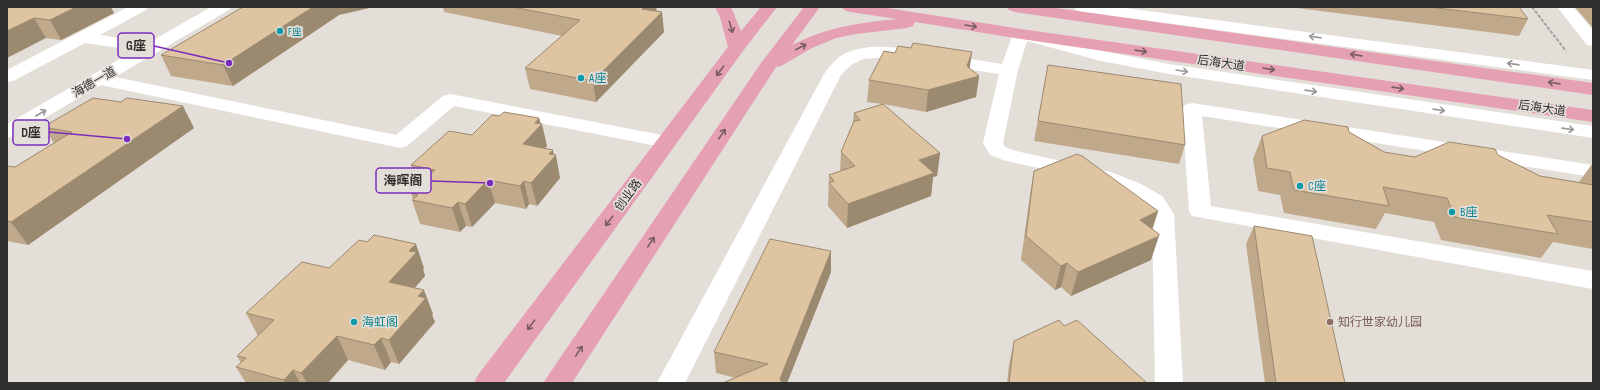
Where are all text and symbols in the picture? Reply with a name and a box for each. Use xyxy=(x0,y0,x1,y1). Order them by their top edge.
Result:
one-way arrow xyxy=(728,20,735,33)
one-way arrow xyxy=(964,22,977,30)
marker: F座 xyxy=(275,26,285,36)
place label: F座 xyxy=(288,26,302,38)
callout: G座 xyxy=(118,33,154,58)
one-way arrow xyxy=(1308,34,1321,41)
text: G座 xyxy=(126,38,146,54)
one-way arrow xyxy=(795,43,807,51)
one-way arrow xyxy=(1134,47,1147,55)
one-way arrow xyxy=(1350,51,1363,59)
street label: 后海大道 xyxy=(1196,53,1246,74)
one-way arrow xyxy=(1507,60,1520,68)
street label: 海德一道 xyxy=(70,64,119,101)
one-way arrow xyxy=(715,65,724,76)
one-way arrow xyxy=(1262,65,1275,73)
one-way arrow xyxy=(1175,67,1188,75)
place label: A座 xyxy=(588,71,606,86)
marker: A座 xyxy=(576,73,586,83)
one-way arrow xyxy=(1548,79,1561,87)
one-way arrow xyxy=(1391,84,1404,92)
one-way arrow xyxy=(1304,87,1317,95)
street label: 后海大道 xyxy=(1517,98,1567,119)
one-way arrow xyxy=(1432,106,1445,114)
one-way arrow xyxy=(35,108,47,116)
callout: D座 xyxy=(13,120,49,145)
text: D座 xyxy=(21,125,41,141)
one-way arrow xyxy=(1561,125,1574,133)
one-way arrow xyxy=(719,128,727,140)
callout: 海晖阁 xyxy=(376,168,431,193)
text: 海晖阁 xyxy=(383,173,423,189)
street label: 创业路 xyxy=(612,176,645,214)
place label: C座 xyxy=(1308,179,1326,194)
marker: C座 xyxy=(1295,181,1305,191)
place label: B座 xyxy=(1460,205,1477,220)
marker: B座 xyxy=(1447,207,1457,217)
one-way arrow xyxy=(605,215,613,226)
one-way arrow xyxy=(647,236,655,248)
place label: 海虹阁 xyxy=(362,315,398,330)
place label: 知行世家幼儿园 xyxy=(1338,315,1422,330)
marker: 海虹阁 xyxy=(349,317,359,327)
marker: 知行世家幼儿园 xyxy=(1325,317,1335,327)
one-way arrow xyxy=(527,319,535,330)
one-way arrow xyxy=(574,345,583,356)

